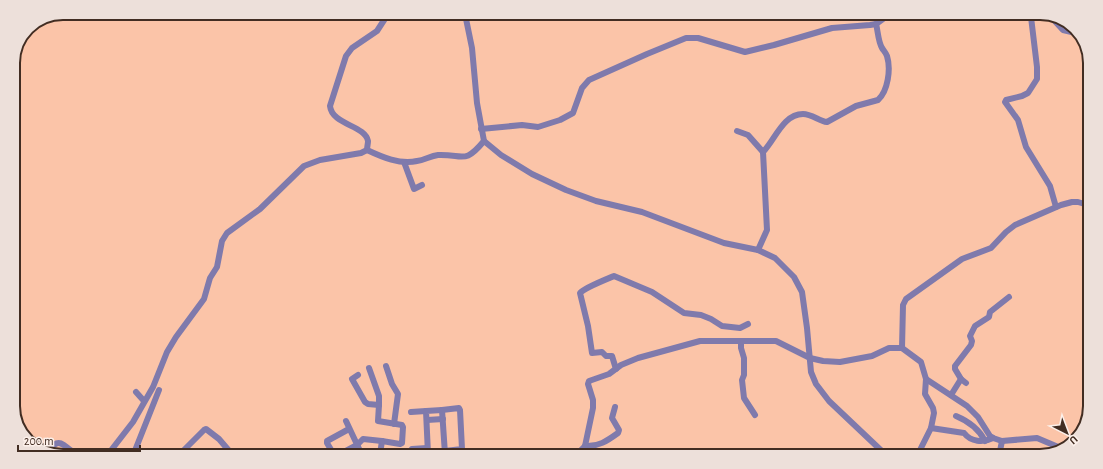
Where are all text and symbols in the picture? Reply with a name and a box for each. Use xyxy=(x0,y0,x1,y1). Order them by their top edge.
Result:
north arrow xyxy=(1047,413,1087,453)
scale bar xyxy=(18,427,140,453)
text: U xyxy=(1067,434,1080,446)
text: 200 m xyxy=(24,435,54,447)

